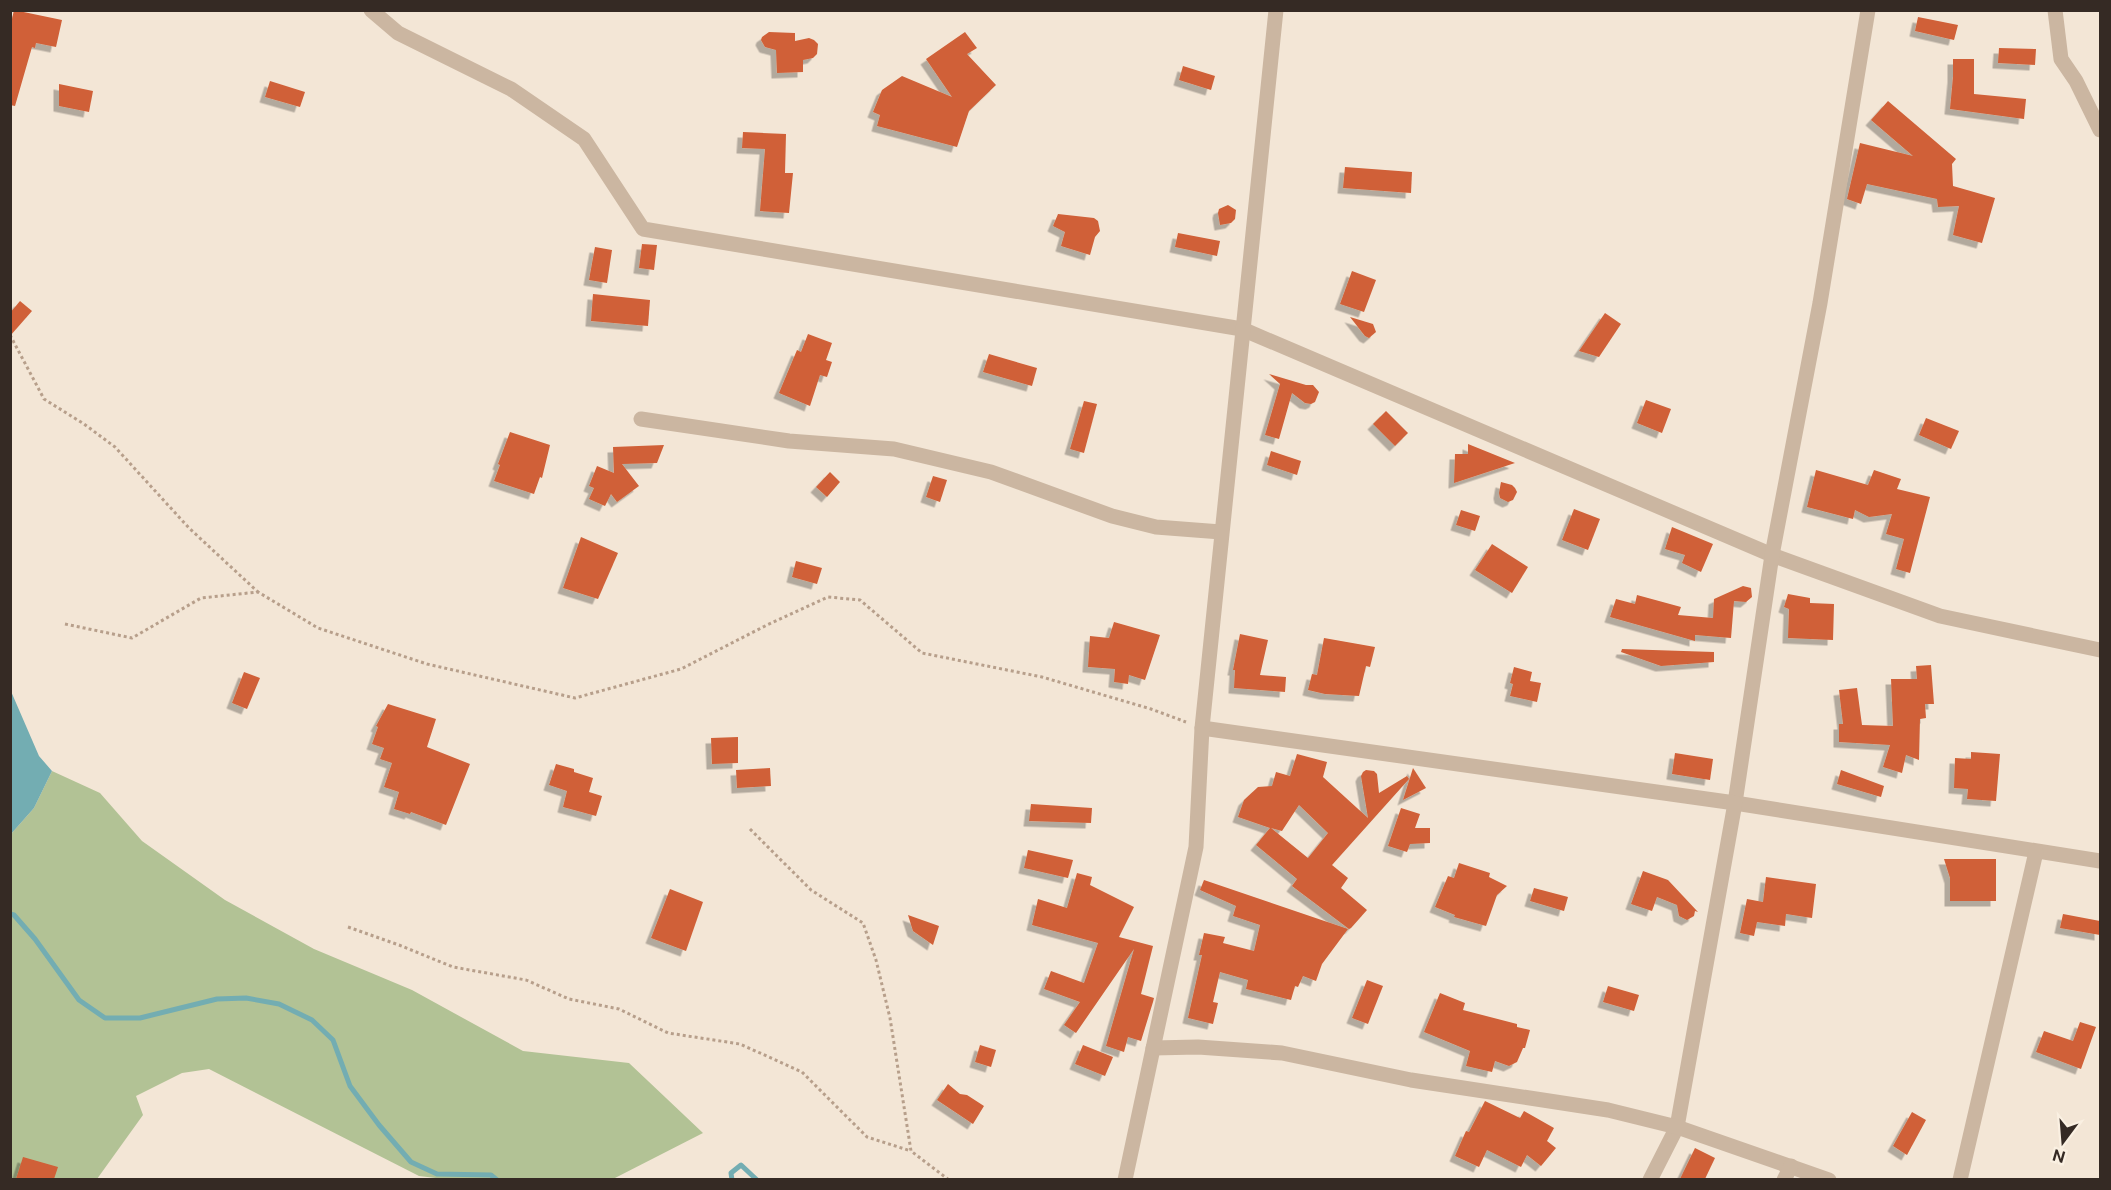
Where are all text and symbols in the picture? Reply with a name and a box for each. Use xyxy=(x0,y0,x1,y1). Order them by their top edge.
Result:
north arrow xyxy=(2033,1112,2093,1172)
text: N xyxy=(2050,1145,2068,1167)

